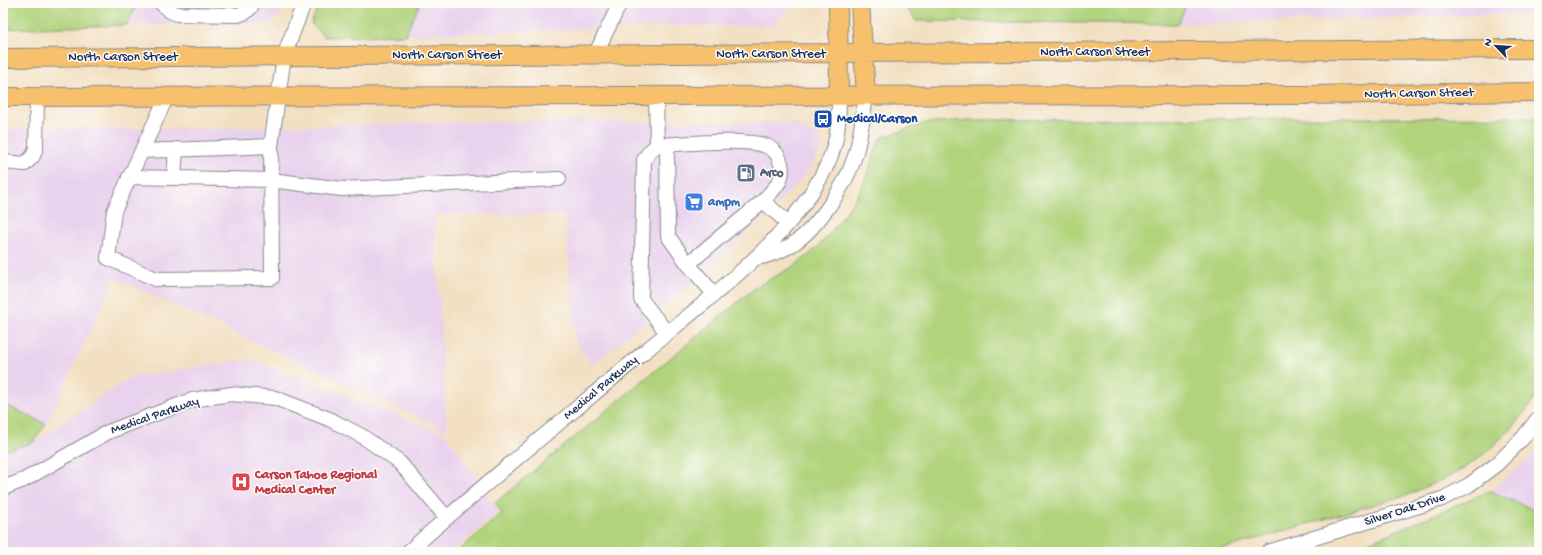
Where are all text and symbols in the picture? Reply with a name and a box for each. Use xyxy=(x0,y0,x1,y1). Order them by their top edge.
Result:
north arrow xyxy=(1476,26,1516,66)
text: N xyxy=(1482,37,1496,48)
street label: North Carson Street xyxy=(1040,45,1151,60)
street label: North Carson Street xyxy=(716,47,827,62)
street label: North Carson Street xyxy=(392,48,503,63)
street label: North Carson Street xyxy=(68,50,179,65)
street label: North Carson Street xyxy=(1364,86,1476,102)
bus stop icon: Medical/Carson xyxy=(812,108,834,130)
place label: Medical/Carson xyxy=(837,112,918,127)
fuel station icon: Arco xyxy=(735,162,757,184)
place label: Arco xyxy=(759,166,784,181)
supermarket icon: ampm xyxy=(683,191,705,213)
place label: ampm xyxy=(707,195,741,211)
street label: Medical Parkway xyxy=(561,352,642,423)
street label: Medical Parkway xyxy=(109,394,202,438)
place label: Carson Tahoe Regional Medical Center xyxy=(254,468,377,498)
hospital icon: Carson Tahoe Regional Medical Center xyxy=(230,471,252,493)
street label: Silver Oak Drive xyxy=(1363,490,1448,530)

